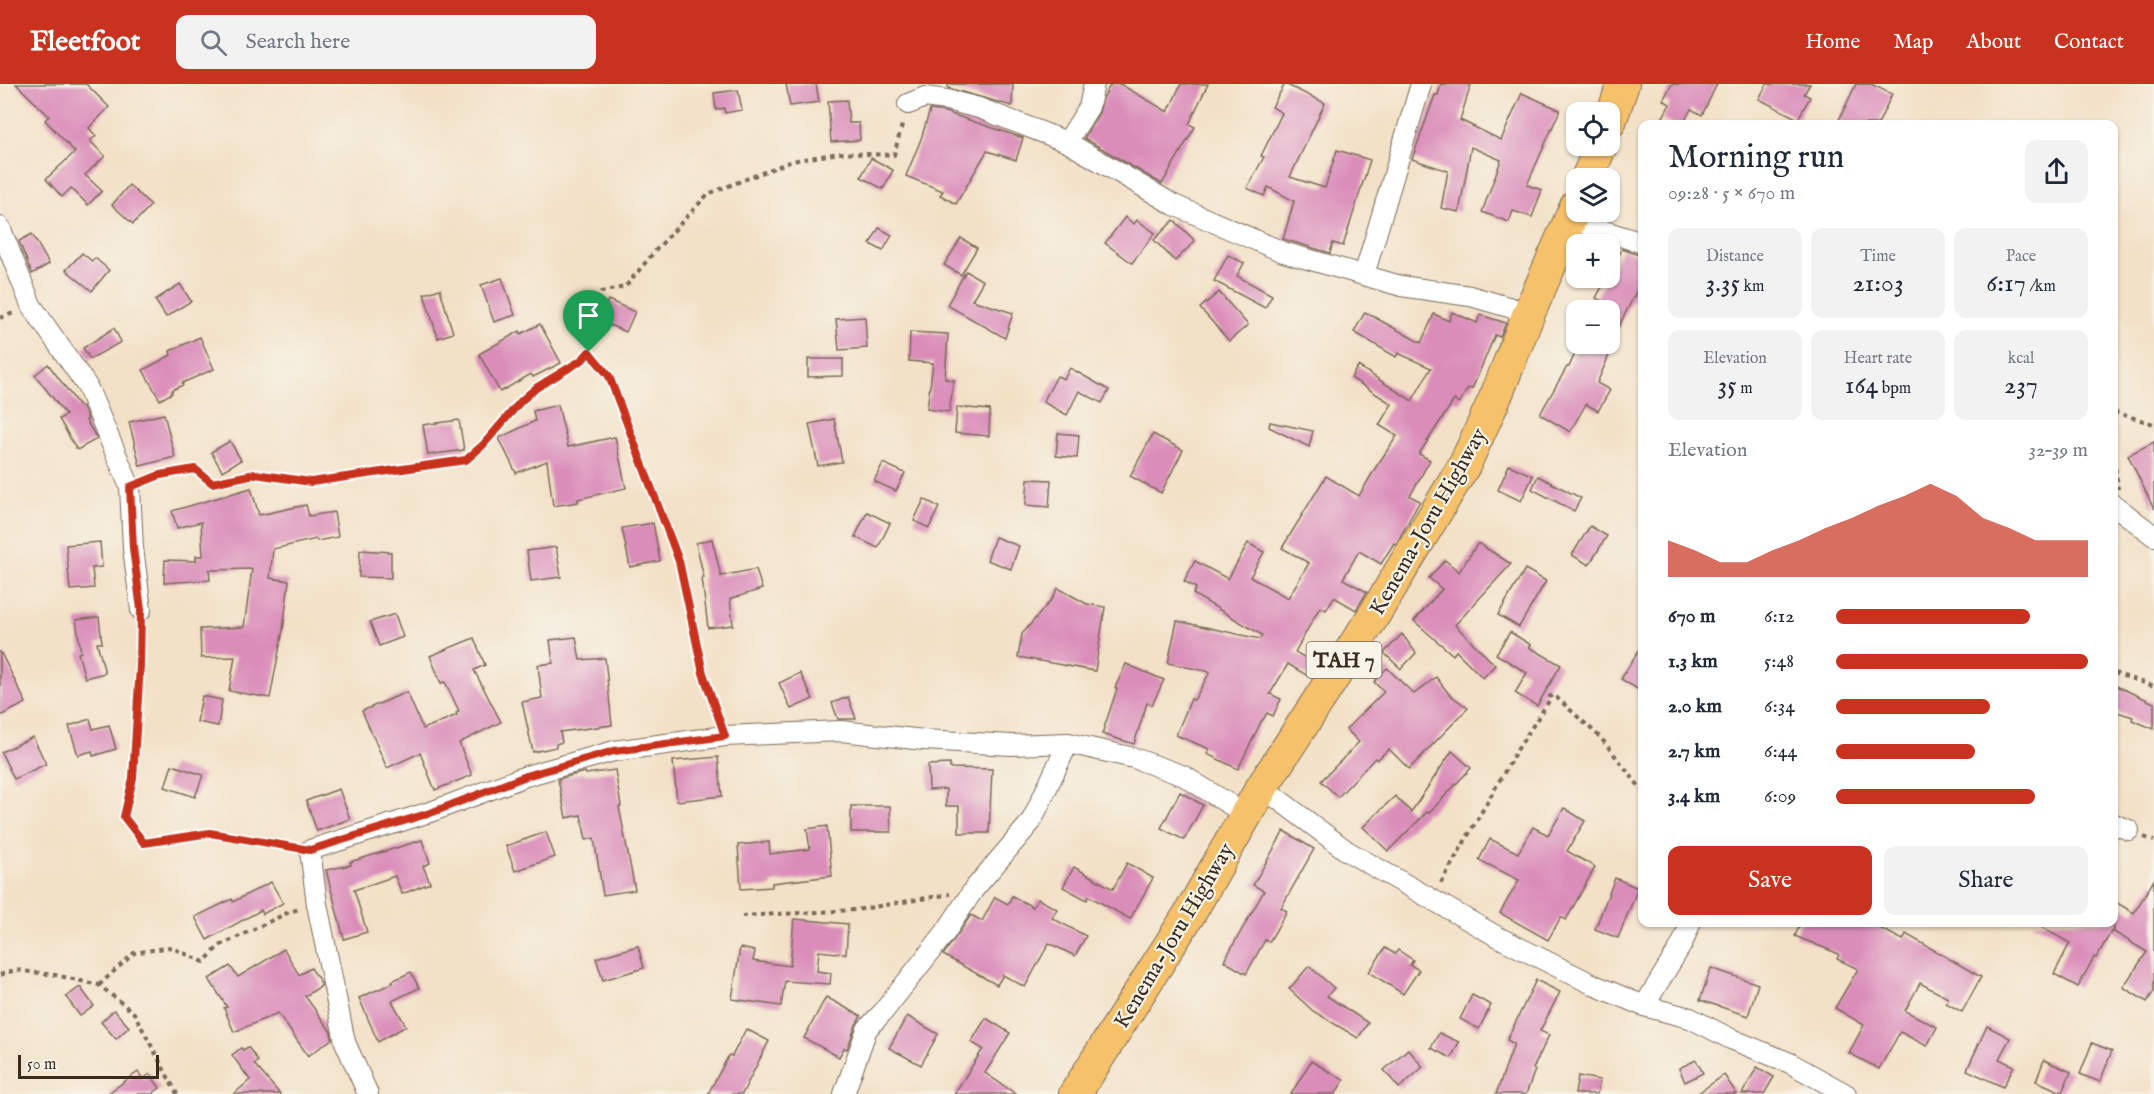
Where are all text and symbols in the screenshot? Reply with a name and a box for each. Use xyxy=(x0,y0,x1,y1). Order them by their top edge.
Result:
search box xyxy=(176,15,596,69)
text: Fleetfoot xyxy=(30,25,140,60)
icon: search xyxy=(197,26,230,59)
text: Search here xyxy=(245,28,350,56)
text: Home xyxy=(1805,29,1860,56)
text: Map xyxy=(1893,29,1933,56)
text: About xyxy=(1966,29,2021,56)
text: Contact xyxy=(2054,29,2124,56)
map controls xyxy=(1566,102,1620,354)
button: locate xyxy=(1566,102,1620,156)
text: Morning run xyxy=(1668,137,1844,179)
button: share xyxy=(2025,140,2088,203)
button: layers xyxy=(1566,168,1620,222)
text: 09:28 · 5 × 670 m xyxy=(1668,181,1795,206)
button: + xyxy=(1566,234,1620,288)
text: Distance xyxy=(1706,247,1764,267)
text: Time xyxy=(1860,247,1896,267)
text: Pace xyxy=(2006,247,2036,267)
text: 3.35 xyxy=(1706,267,1740,300)
text: 21:03 xyxy=(1852,267,1904,300)
text: 6:17 xyxy=(1986,267,2026,300)
text: km xyxy=(1740,277,1764,297)
text: /km xyxy=(2026,277,2056,297)
pin xyxy=(563,290,614,352)
icon: arrive xyxy=(572,299,605,332)
button: − xyxy=(1566,300,1620,354)
text: Elevation xyxy=(1703,349,1767,369)
text: Heart rate xyxy=(1844,349,1912,369)
text: kcal xyxy=(2008,349,2034,369)
text: 35 xyxy=(1718,369,1737,402)
text: 164 xyxy=(1845,369,1878,402)
text: 237 xyxy=(2004,369,2038,402)
text: m xyxy=(1737,379,1753,399)
text: bpm xyxy=(1878,379,1911,399)
street label: Kenema-Joru Highway xyxy=(1364,423,1494,621)
text: Elevation xyxy=(1668,438,1747,463)
text: 32–39 m xyxy=(2028,438,2088,463)
text: 670 m xyxy=(1668,604,1715,629)
text: 6:12 xyxy=(1764,604,1795,629)
road number: TAH 7 xyxy=(1306,642,1382,678)
text: 1.3 km xyxy=(1668,649,1718,674)
text: 5:48 xyxy=(1764,649,1794,674)
text: 2.0 km xyxy=(1668,694,1722,719)
text: 6:34 xyxy=(1764,694,1795,719)
text: 2.7 km xyxy=(1668,739,1721,764)
text: 6:44 xyxy=(1764,739,1797,764)
text: 3.4 km xyxy=(1668,784,1720,809)
text: 6:09 xyxy=(1764,784,1796,809)
street label: Kenema-Joru Highway xyxy=(1108,838,1241,1034)
button: Save xyxy=(1668,846,1872,915)
button: Share xyxy=(1884,846,2088,915)
scale bar xyxy=(18,1052,159,1080)
text: 50 m xyxy=(27,1055,56,1075)

